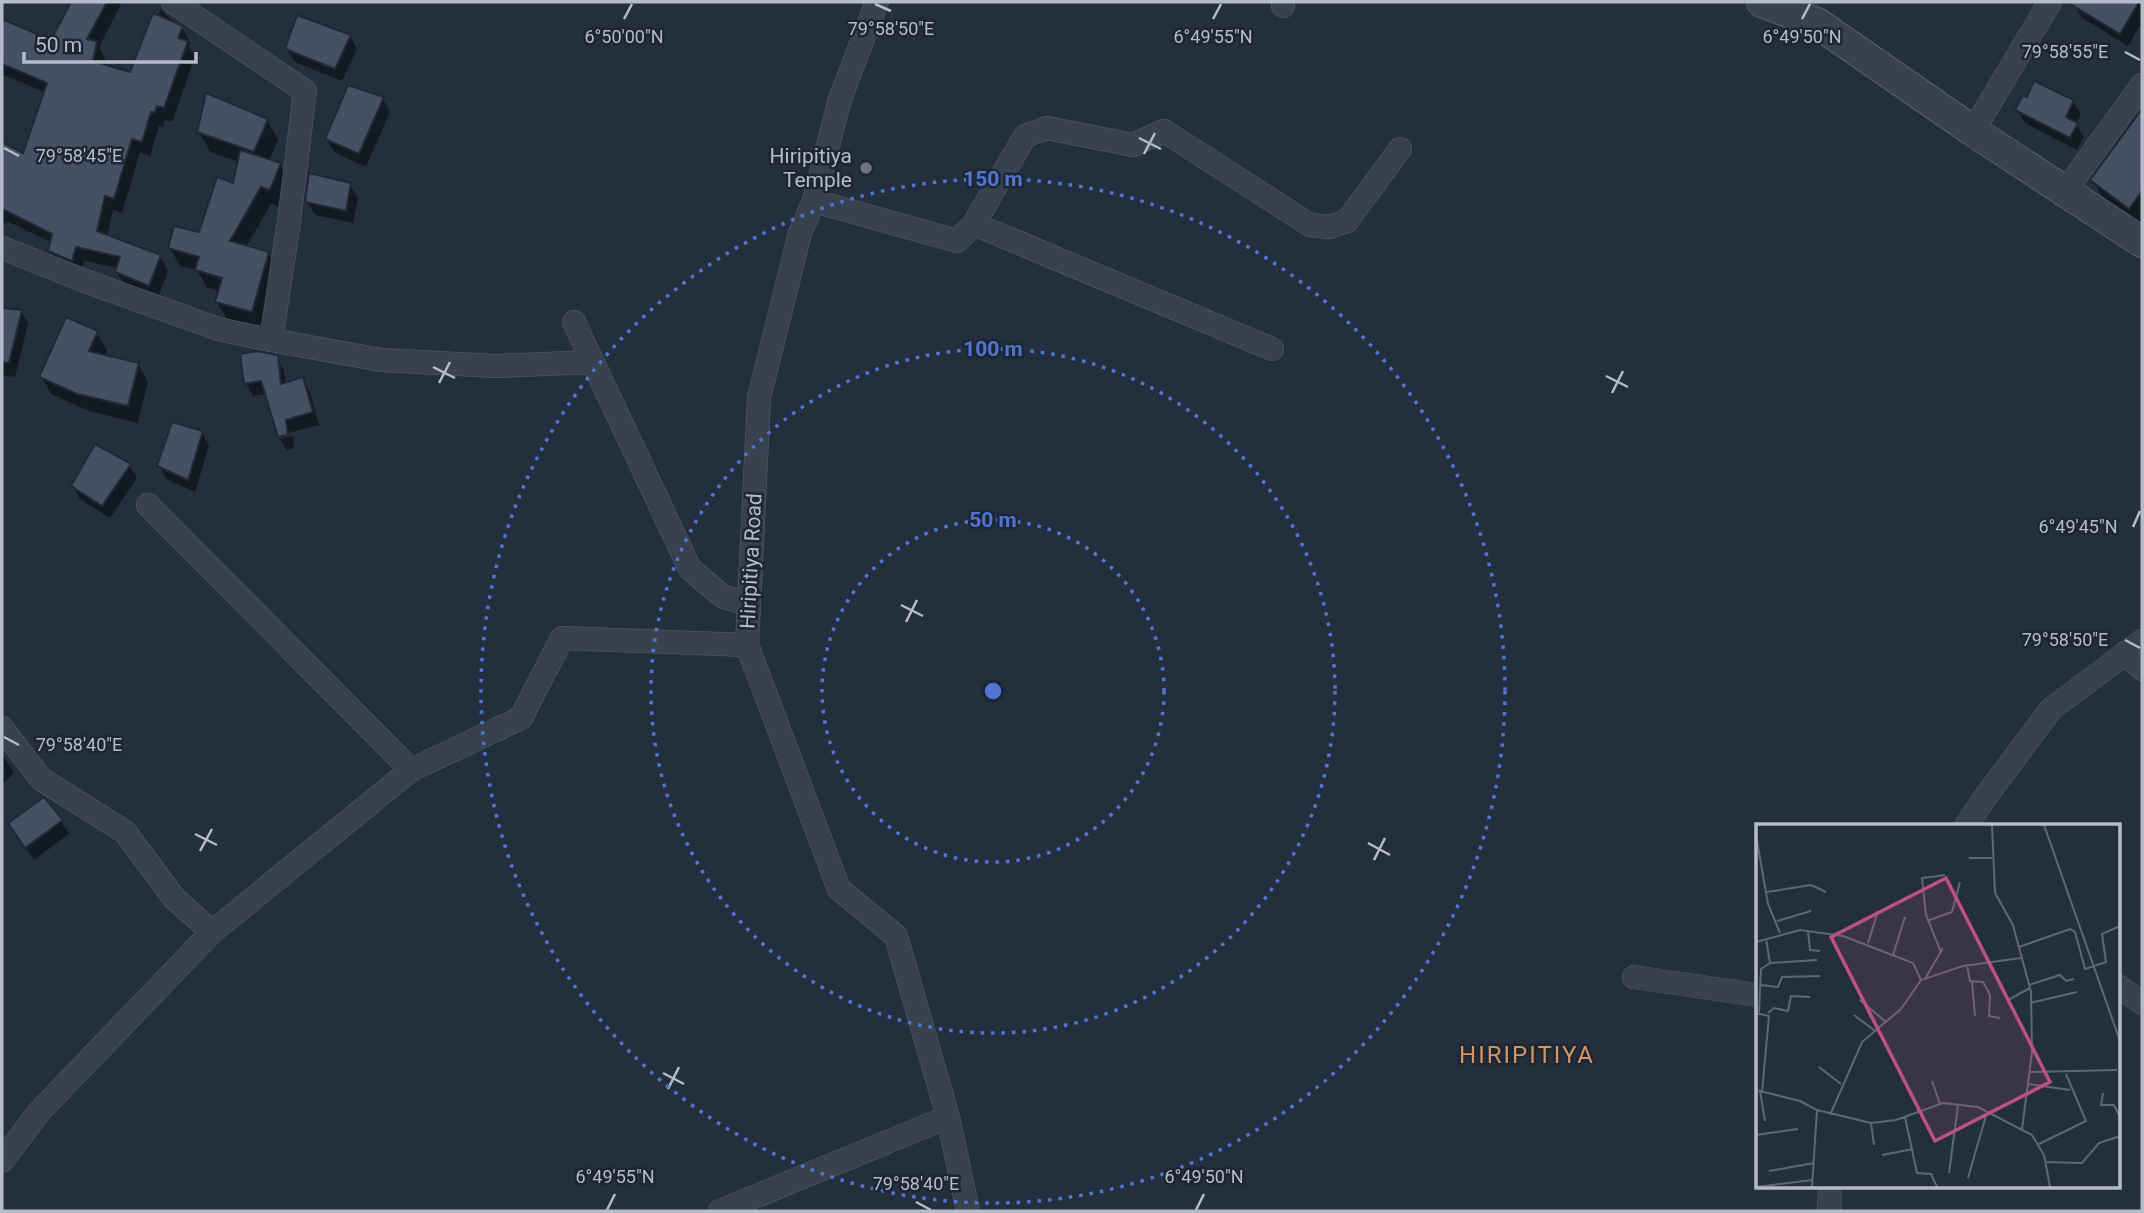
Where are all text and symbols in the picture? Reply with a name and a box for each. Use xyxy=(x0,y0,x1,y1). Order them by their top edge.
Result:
text: 79°58'50"E xyxy=(848,18,934,39)
scale bar xyxy=(24,21,196,65)
text: 6°50'00"N xyxy=(584,26,664,47)
text: 6°49'55"N xyxy=(1173,26,1253,47)
text: 6°49'50"N xyxy=(1762,26,1842,47)
text: 50 m xyxy=(35,33,82,57)
text: 79°58'55"E xyxy=(2022,41,2108,62)
place label: Hiripitiya Temple xyxy=(770,144,852,192)
text: 79°58'45"E xyxy=(36,145,122,166)
marker: Hiripitiya Temple xyxy=(858,160,874,176)
text: 150 m xyxy=(963,167,1023,191)
text: 100 m xyxy=(963,337,1023,361)
street label: Hiripitiya Road xyxy=(735,493,767,629)
text: 50 m xyxy=(969,508,1017,532)
text: 6°49'45"N xyxy=(2038,516,2118,537)
text: 79°58'50"E xyxy=(2022,629,2108,650)
centre of rings xyxy=(981,679,1005,703)
text: 79°58'40"E xyxy=(36,734,122,755)
inset map xyxy=(1756,824,2120,1188)
district label: HIRIPITIYA xyxy=(1459,1041,1595,1069)
text: 6°49'55"N xyxy=(575,1166,655,1187)
text: 6°49'50"N xyxy=(1164,1166,1244,1187)
text: 79°58'40"E xyxy=(873,1173,959,1194)

